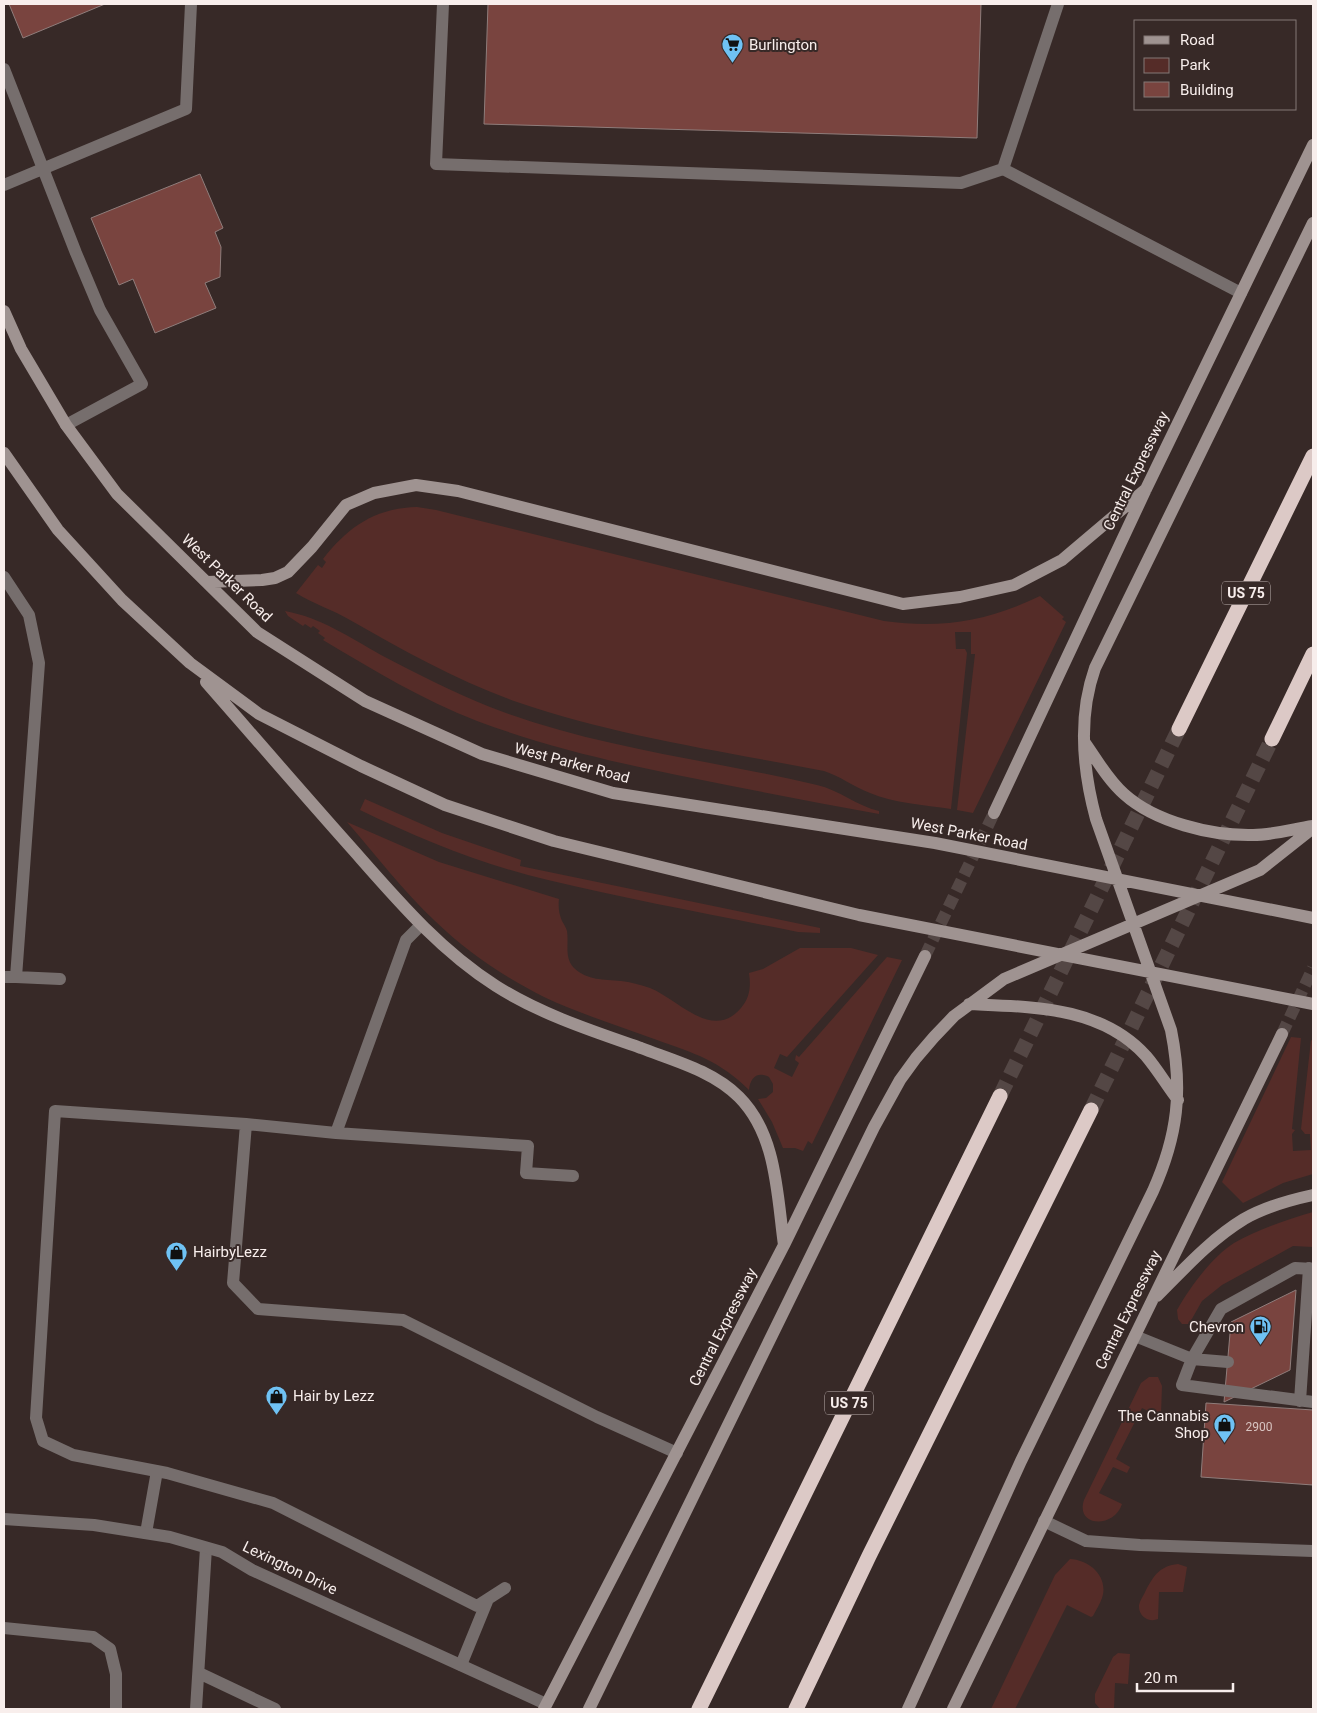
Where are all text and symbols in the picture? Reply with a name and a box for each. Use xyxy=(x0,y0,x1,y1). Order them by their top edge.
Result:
legend xyxy=(1134,20,1297,110)
text: Road xyxy=(1180,31,1214,49)
supermarket icon: Burlington xyxy=(721,33,745,64)
place label: Burlington xyxy=(749,36,817,54)
text: Park xyxy=(1180,56,1211,74)
text: Building xyxy=(1180,81,1234,99)
street label: Central Expressway xyxy=(1099,408,1173,534)
street label: West Parker Road xyxy=(178,530,276,626)
road number: US 75 xyxy=(1222,582,1270,604)
street label: West Parker Road xyxy=(512,739,632,787)
street label: West Parker Road xyxy=(909,814,1029,854)
shop icon: HairbyLezz xyxy=(165,1240,189,1271)
place label: HairbyLezz xyxy=(193,1243,267,1261)
street label: Central Expressway xyxy=(1091,1247,1165,1373)
street label: Central Expressway xyxy=(685,1265,761,1389)
fuel station icon: Chevron xyxy=(1248,1315,1272,1346)
place label: Chevron xyxy=(1189,1318,1244,1336)
shop icon: Hair by Lezz xyxy=(265,1384,289,1415)
place label: Hair by Lezz xyxy=(293,1387,374,1405)
road number: US 75 xyxy=(825,1392,873,1415)
place label: The Cannabis Shop xyxy=(1118,1407,1209,1442)
shop icon: The Cannabis Shop xyxy=(1213,1413,1237,1444)
house number: 2900 xyxy=(1246,1420,1273,1434)
street label: Lexington Drive xyxy=(240,1537,340,1599)
scale bar xyxy=(1137,1660,1233,1692)
text: 20 m xyxy=(1144,1669,1178,1687)

